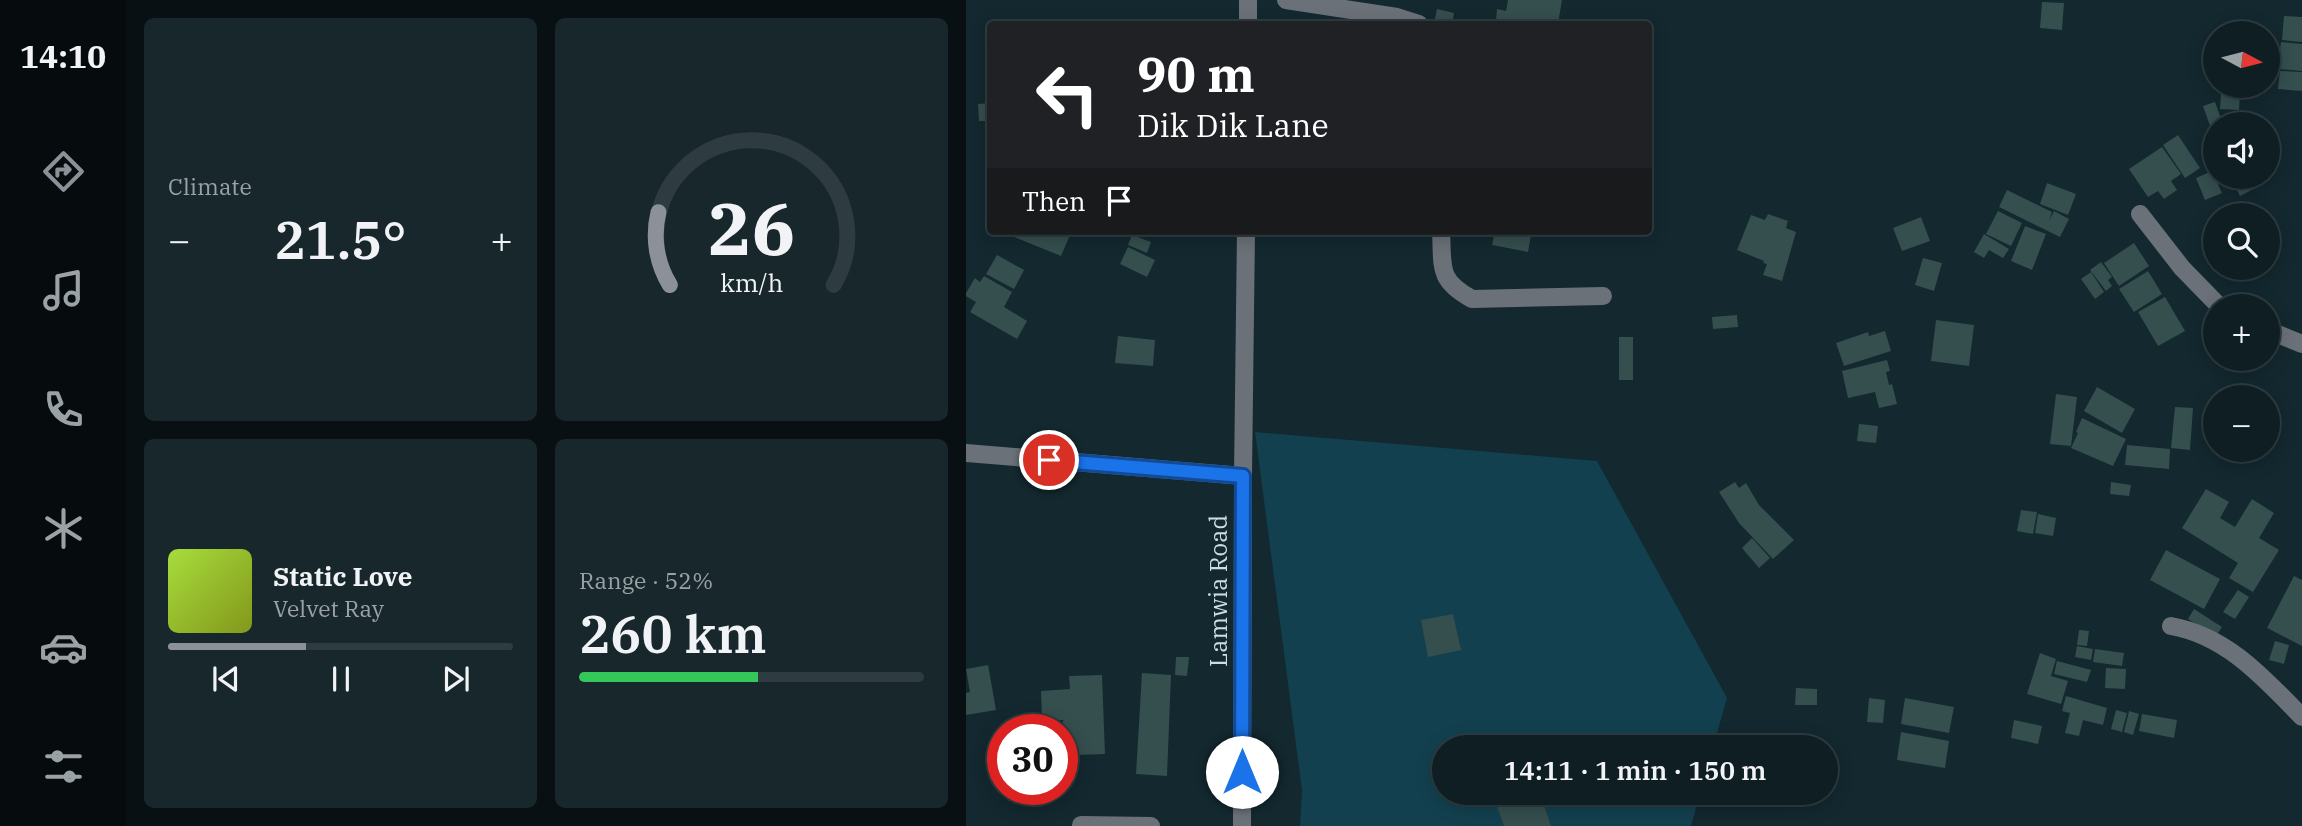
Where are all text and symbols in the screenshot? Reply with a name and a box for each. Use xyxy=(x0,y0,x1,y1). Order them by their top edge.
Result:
north arrow xyxy=(2203,21,2280,98)
map controls xyxy=(2203,21,2280,462)
text: 14:10 xyxy=(20,35,106,77)
text: 90 m xyxy=(1137,42,1255,105)
icon: left xyxy=(1022,49,1113,140)
text: Dik Dik Lane xyxy=(1137,104,1329,146)
button: sound xyxy=(2203,112,2280,189)
icon: directions xyxy=(39,147,88,196)
text: Climate xyxy=(168,171,252,201)
text: 26 xyxy=(708,181,795,276)
icon: arrive xyxy=(1100,182,1138,220)
text: Then xyxy=(1022,184,1086,218)
button: search xyxy=(2203,203,2280,280)
text: 21.5° xyxy=(274,206,407,273)
text: − xyxy=(168,215,191,264)
text: + xyxy=(490,215,513,264)
icon: music xyxy=(39,266,88,315)
text: km/h xyxy=(720,266,783,299)
button: + xyxy=(2203,294,2280,371)
icon: phone xyxy=(39,385,88,434)
button: − xyxy=(2203,385,2280,462)
pin xyxy=(1019,430,1079,490)
icon: arrive xyxy=(1030,441,1068,479)
icon: climate xyxy=(39,504,88,553)
street label: Lamwia Road xyxy=(1202,515,1234,667)
text: Static Love xyxy=(273,559,412,593)
text: Range · 52% xyxy=(579,565,713,595)
text: Velvet Ray xyxy=(273,593,384,623)
text: 260 km xyxy=(579,600,767,667)
icon: car xyxy=(39,623,88,672)
icon: previous xyxy=(207,660,245,698)
icon: pause xyxy=(322,660,360,698)
icon: next xyxy=(437,660,475,698)
speed limit sign: 30 xyxy=(987,714,1078,805)
position arrow xyxy=(1205,735,1279,809)
icon: filters xyxy=(39,742,88,791)
text: 14:11 · 1 min · 150 m xyxy=(1504,753,1766,787)

